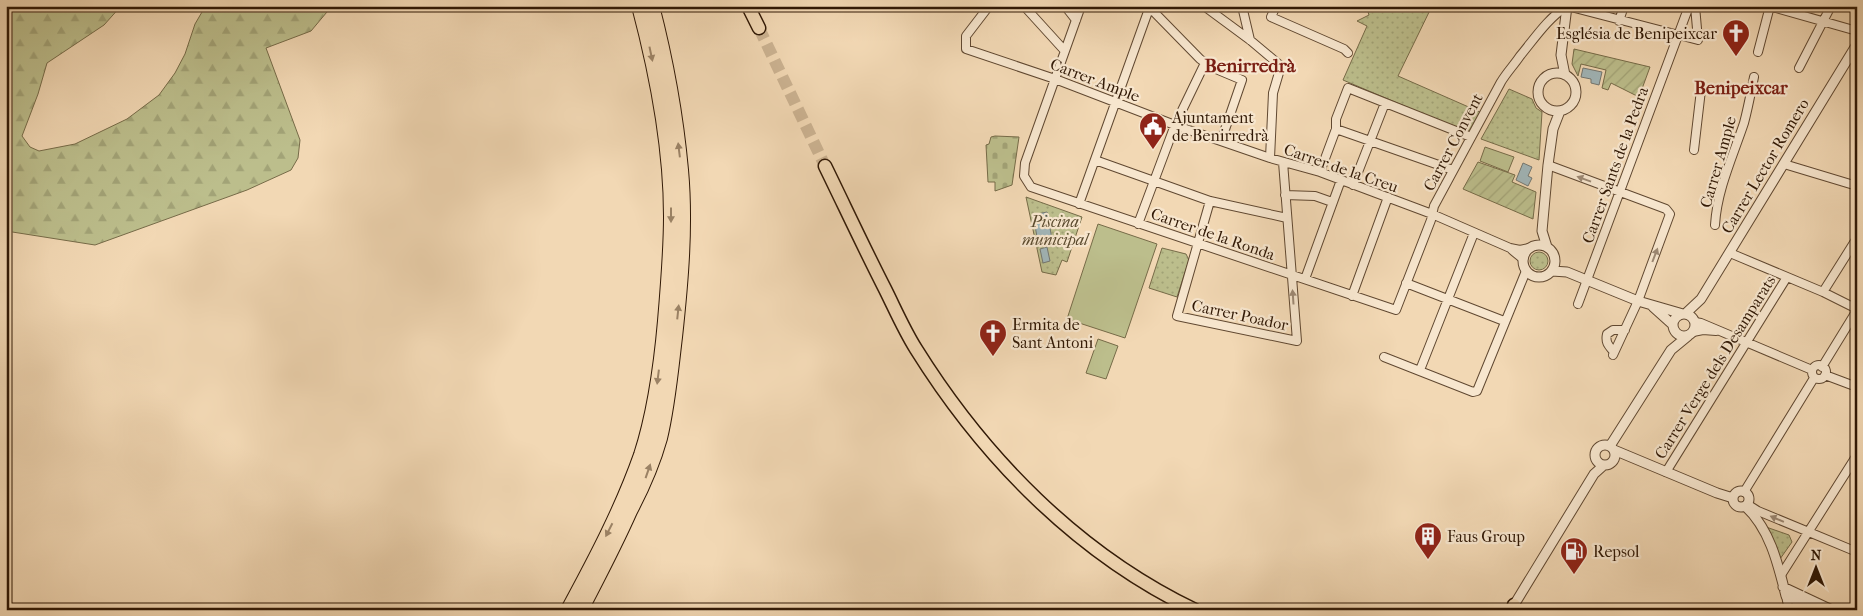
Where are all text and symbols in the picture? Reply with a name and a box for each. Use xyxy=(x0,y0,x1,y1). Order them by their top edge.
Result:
church icon: Església de Benipeixcar xyxy=(1721,18,1751,57)
place label: Església de Benipeixcar xyxy=(1556,24,1717,43)
one-way arrow xyxy=(647,46,655,61)
street label: Carrer Ample xyxy=(1048,54,1142,106)
district label: Benirredrà xyxy=(1204,55,1297,77)
district label: Benipeixcar xyxy=(1694,78,1788,99)
street label: Carrer Sants de la Pedra xyxy=(1578,84,1652,246)
street label: Carrer Convent xyxy=(1419,90,1487,194)
street label: Carrer Lector Romero xyxy=(1717,95,1813,237)
place label: Ajuntament de Benirredrà xyxy=(1171,108,1269,145)
public building icon: Ajuntament de Benirredrà xyxy=(1138,111,1168,150)
street label: Carrer Ample xyxy=(1696,114,1740,210)
street label: Carrer de la Creu xyxy=(1281,140,1401,196)
one-way arrow xyxy=(675,142,683,158)
one-way arrow xyxy=(1577,174,1591,182)
street label: Carrer de la Ronda xyxy=(1149,204,1278,264)
one-way arrow xyxy=(667,207,675,223)
park label: Piscina municipal xyxy=(1022,212,1090,249)
one-way arrow xyxy=(1651,247,1659,262)
street label: Carrer Verge dels Desamparats xyxy=(1651,272,1780,462)
one-way arrow xyxy=(1289,288,1297,304)
street label: Carrer Poador xyxy=(1190,296,1290,335)
one-way arrow xyxy=(674,304,682,320)
place label: Ermita de Sant Antoni xyxy=(1012,315,1094,352)
church icon: Ermita de Sant Antoni xyxy=(978,318,1008,357)
one-way arrow xyxy=(654,369,662,385)
one-way arrow xyxy=(645,464,652,479)
one-way arrow xyxy=(1770,515,1784,523)
building icon: Faus Group xyxy=(1413,521,1443,560)
one-way arrow xyxy=(605,523,613,538)
place label: Faus Group xyxy=(1447,527,1525,546)
fuel station icon: Repsol xyxy=(1559,536,1589,575)
place label: Repsol xyxy=(1593,542,1640,561)
north arrow xyxy=(1790,544,1840,594)
text: N xyxy=(1811,547,1822,564)

